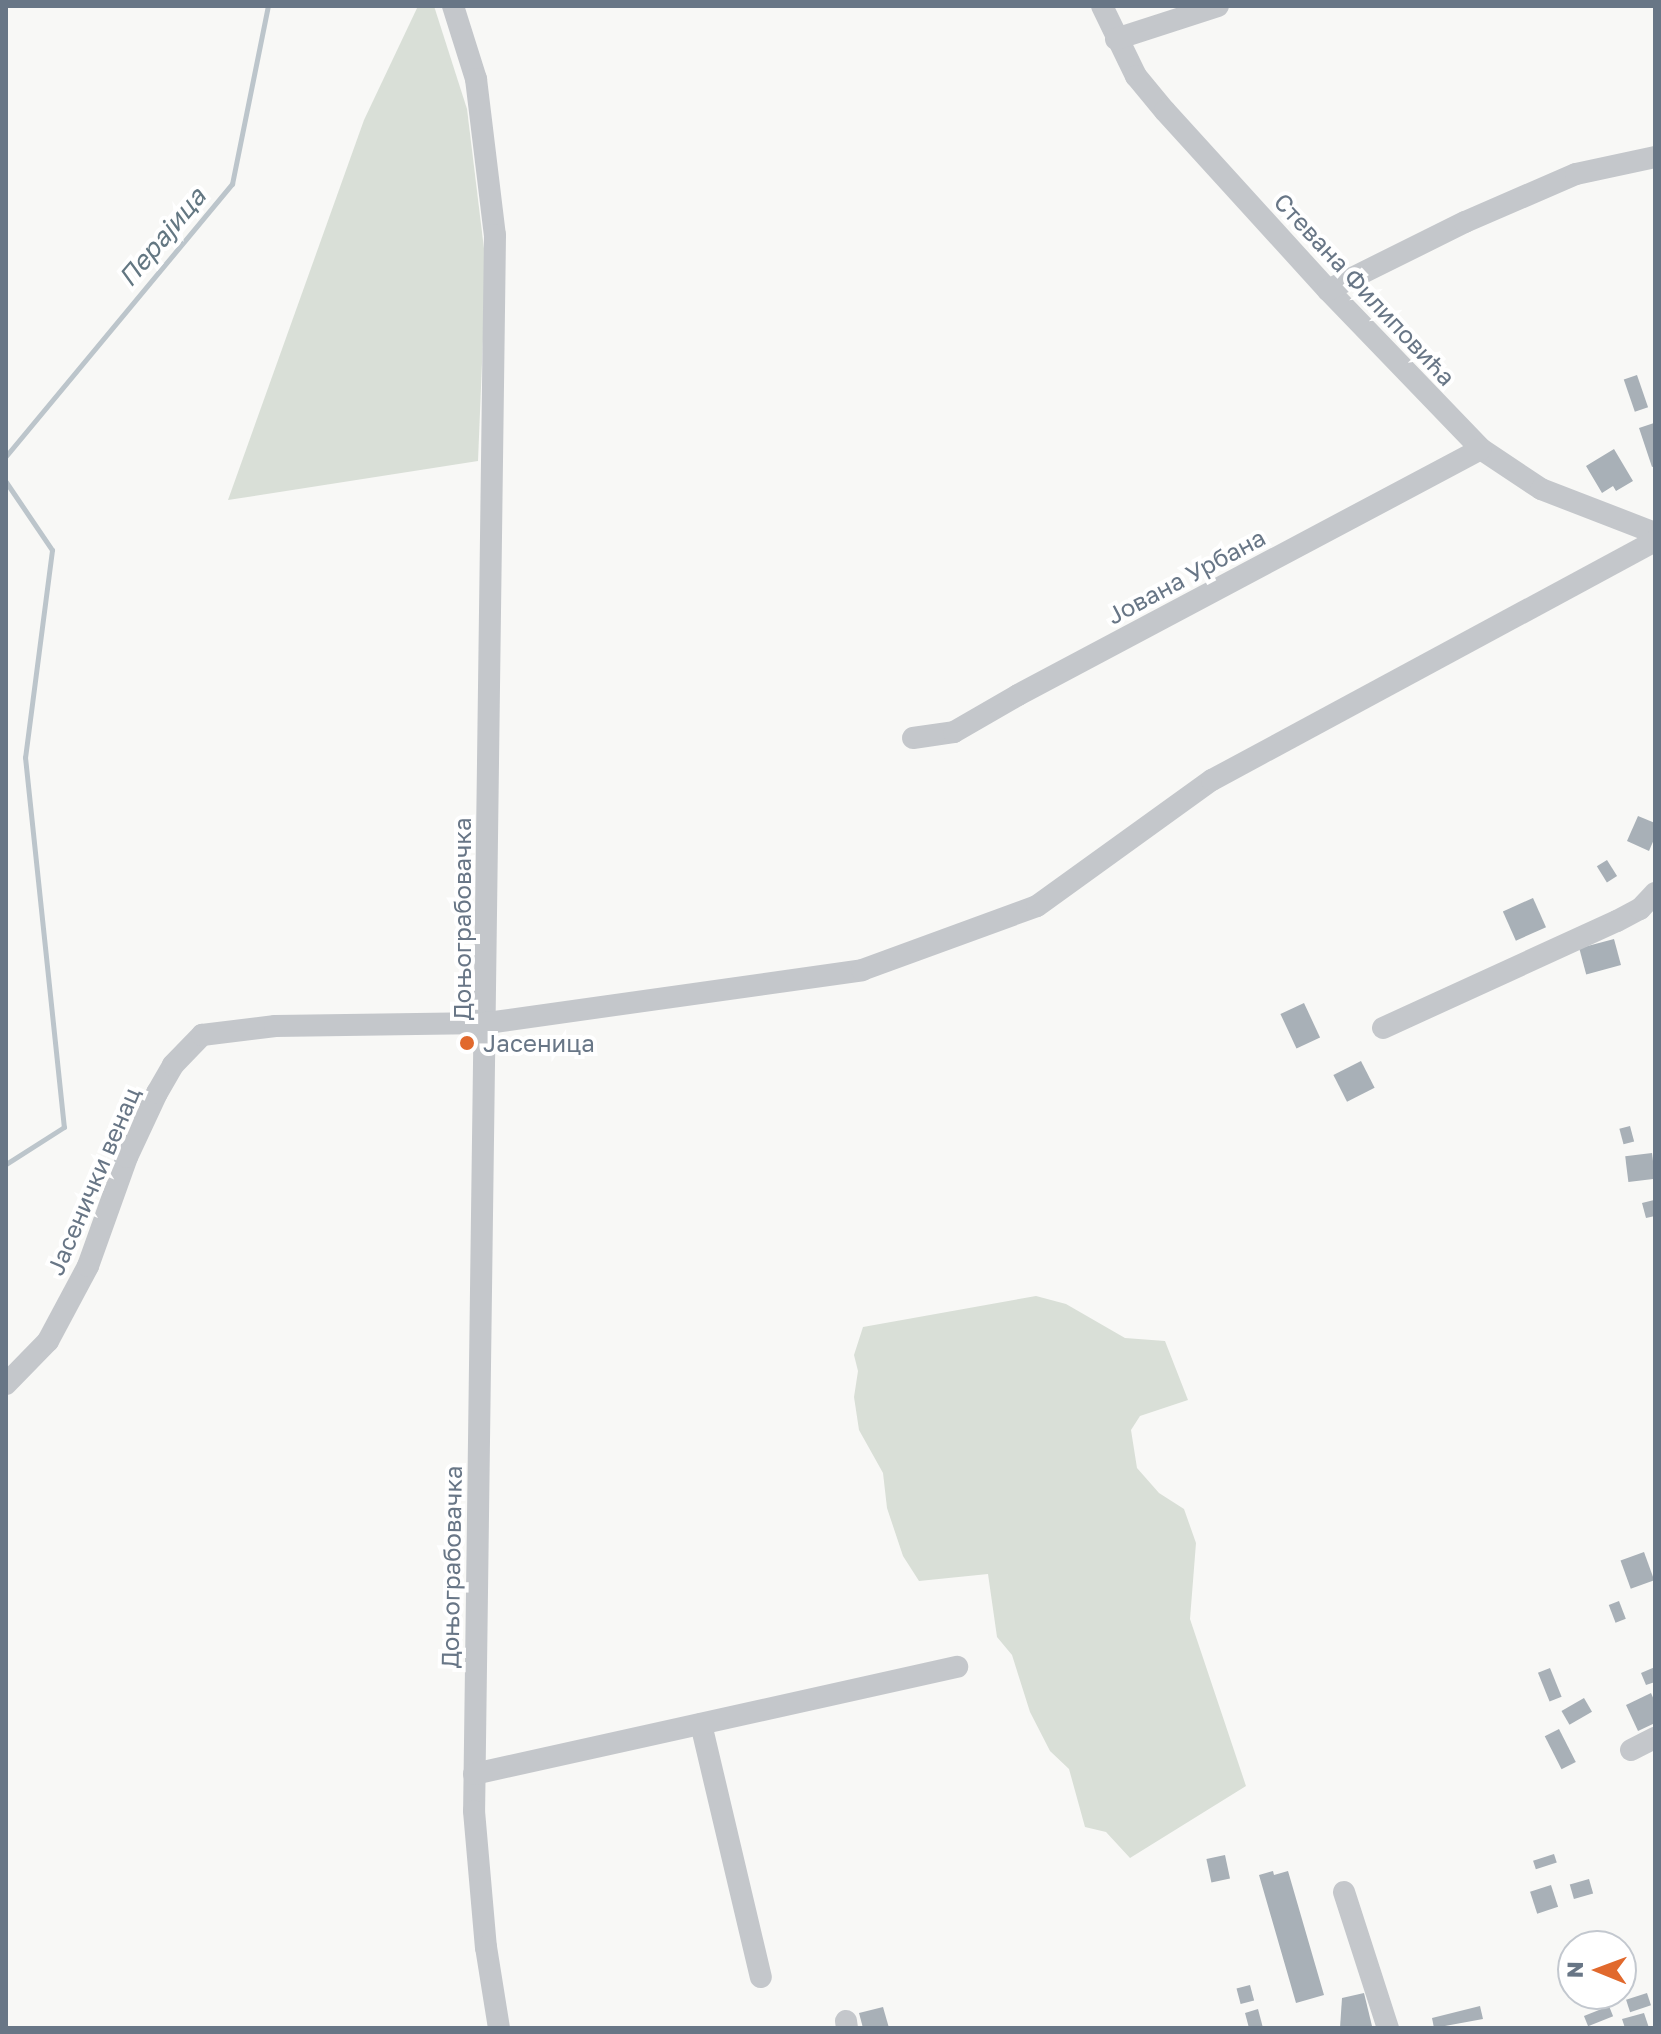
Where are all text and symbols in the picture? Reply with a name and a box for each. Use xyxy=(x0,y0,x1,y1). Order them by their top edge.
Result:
water label: Перајица xyxy=(112,181,212,293)
street label: Стевана Филиповића xyxy=(1268,187,1462,391)
street label: Јована Урбана xyxy=(1102,522,1270,630)
street label: Доњограбовачка xyxy=(448,818,476,1020)
place label: Јасеница xyxy=(483,1029,595,1057)
marker: Јасеница xyxy=(458,1034,476,1052)
street label: Јасенички венац xyxy=(40,1083,146,1279)
street label: Доњограбовачка xyxy=(435,1465,467,1669)
north arrow xyxy=(1557,1930,1637,2010)
text: N xyxy=(1561,1961,1588,1978)

